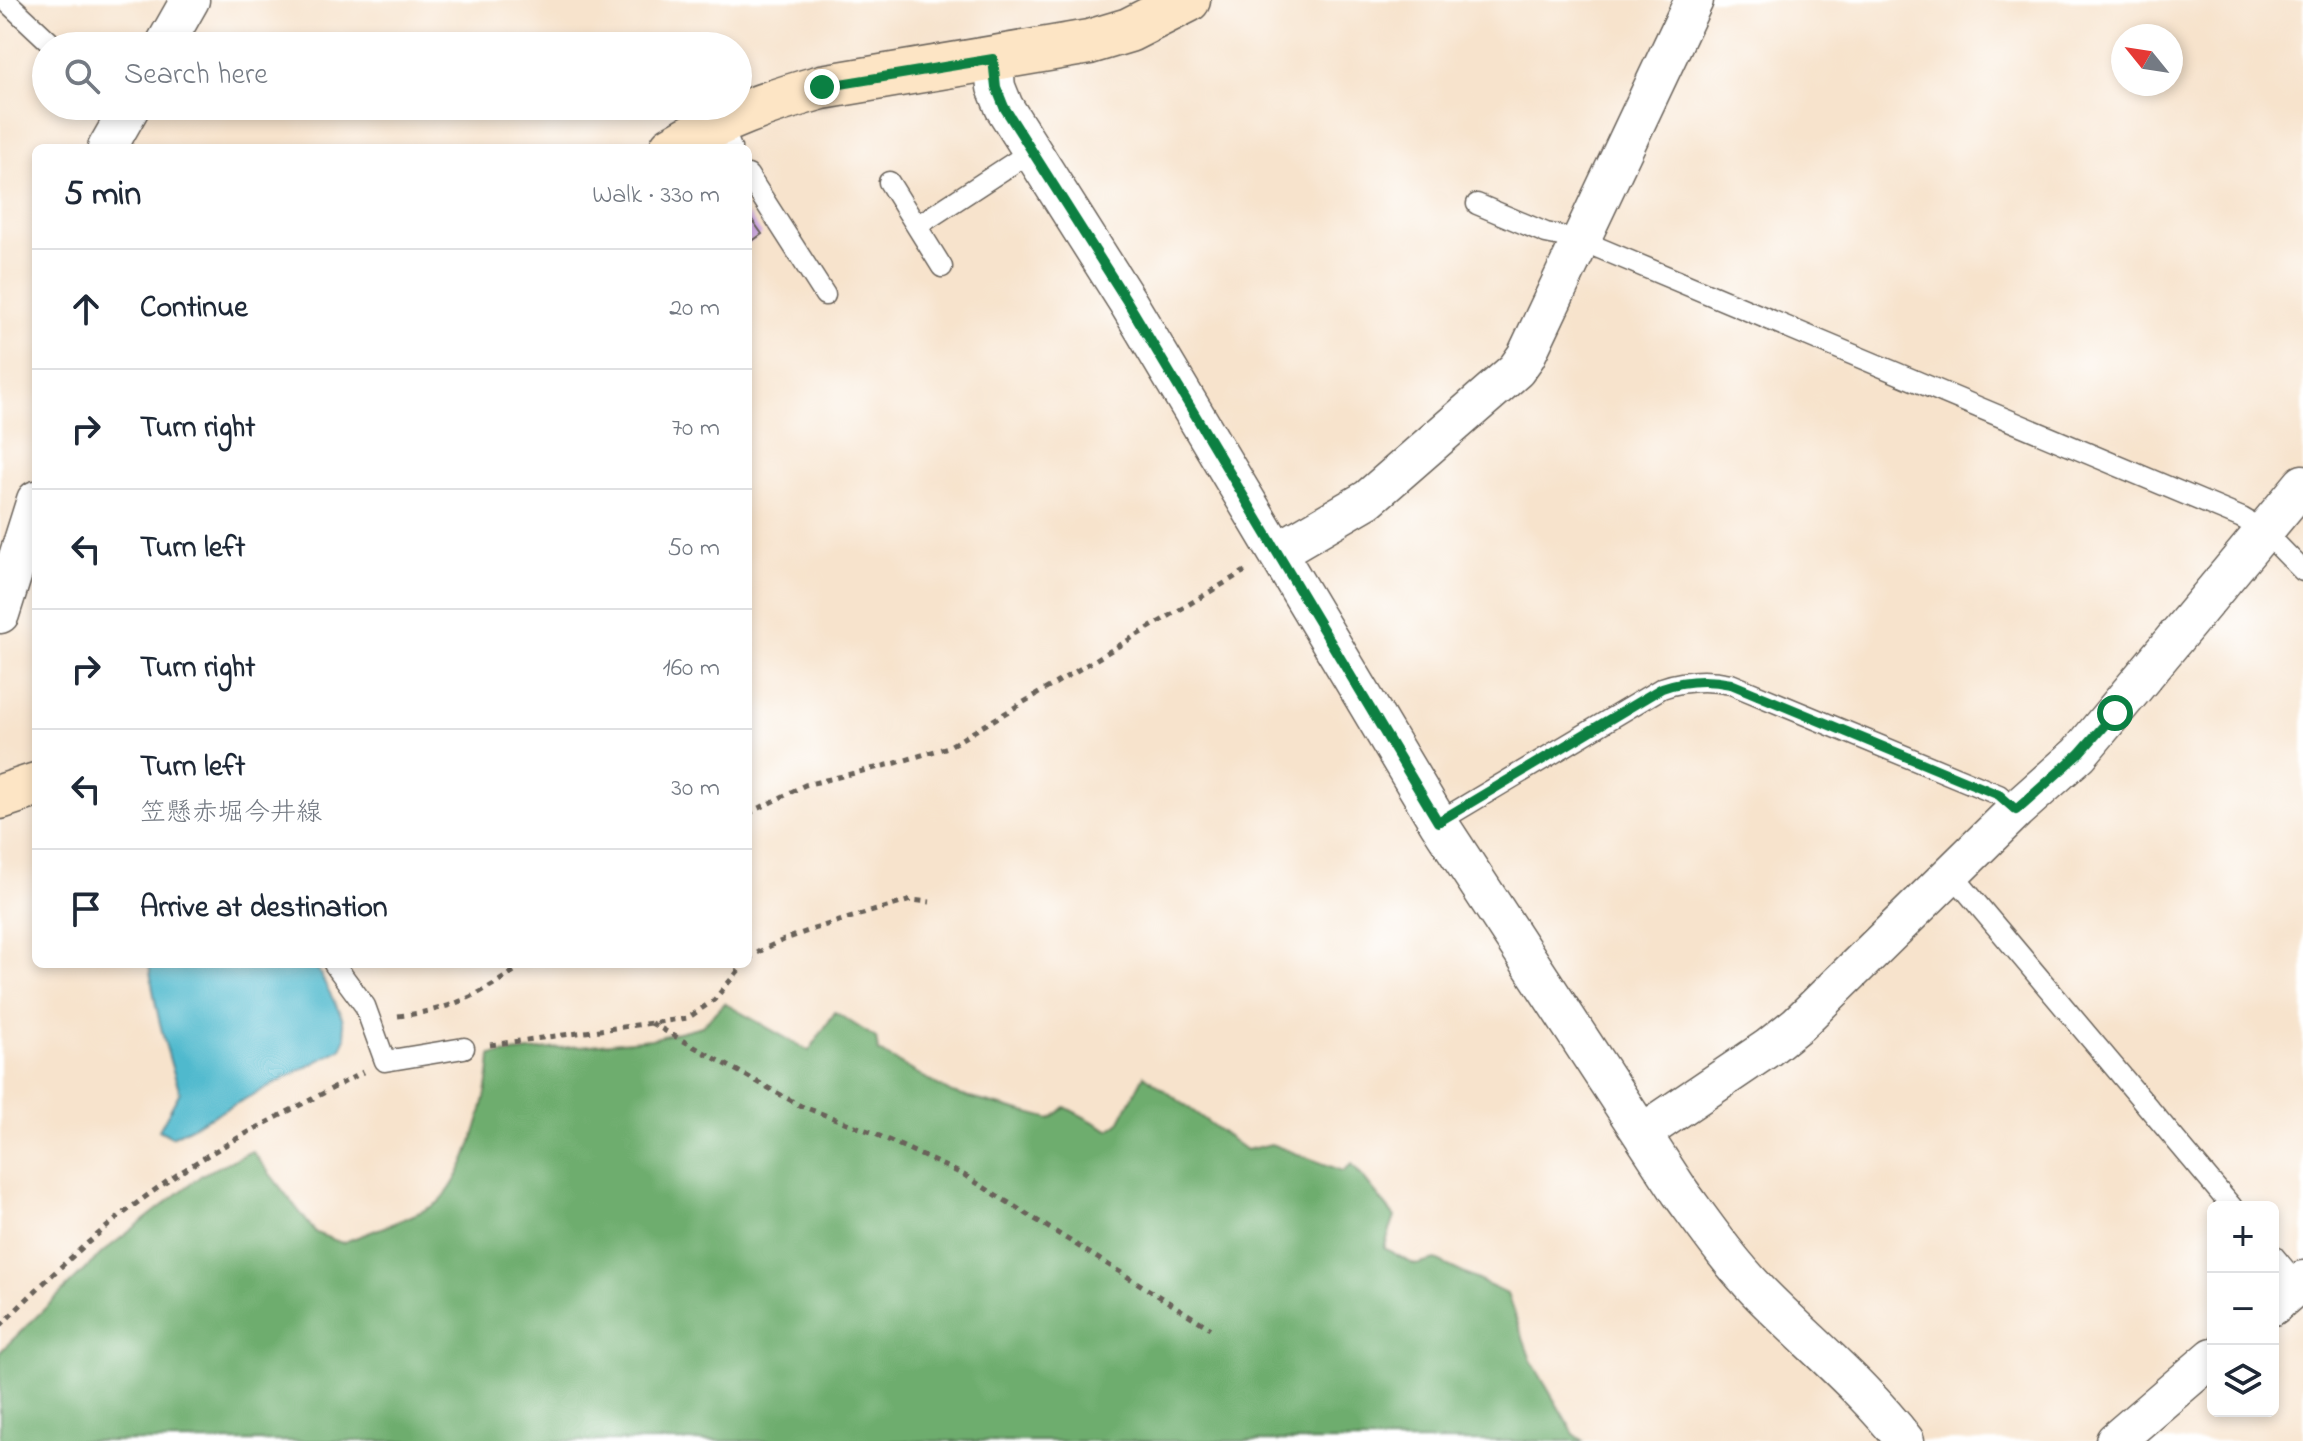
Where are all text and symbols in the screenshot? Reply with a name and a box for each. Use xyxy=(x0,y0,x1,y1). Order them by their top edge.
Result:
north arrow xyxy=(2111,24,2183,96)
search box xyxy=(32,32,752,120)
icon: search xyxy=(60,54,104,98)
text: Search here xyxy=(124,54,268,98)
route end xyxy=(804,69,840,105)
text: 5 min xyxy=(64,171,141,221)
text: Walk · 330 m xyxy=(592,177,720,215)
icon: ahead xyxy=(64,287,108,331)
text: Continue xyxy=(140,287,248,331)
text: 20 m xyxy=(669,290,720,328)
icon: right xyxy=(64,407,108,451)
text: Turn right xyxy=(140,407,255,451)
text: 70 m xyxy=(671,410,720,448)
icon: left xyxy=(64,527,108,571)
text: Turn left xyxy=(140,527,245,571)
text: 50 m xyxy=(667,530,720,568)
icon: right xyxy=(64,647,108,691)
text: Turn right xyxy=(140,647,255,691)
text: 160 m xyxy=(662,650,720,688)
route start xyxy=(2097,695,2133,731)
text: Turn left xyxy=(140,746,245,790)
icon: left xyxy=(64,767,108,811)
text: 30 m xyxy=(671,770,720,808)
text: 笠懸赤堀今井線 xyxy=(140,795,322,833)
icon: arrive xyxy=(64,887,108,931)
text: Arrive at destination xyxy=(140,887,388,931)
map controls xyxy=(2207,1201,2279,1417)
button: + xyxy=(2207,1201,2279,1273)
button: − xyxy=(2207,1273,2279,1345)
button: layers xyxy=(2207,1345,2279,1417)

